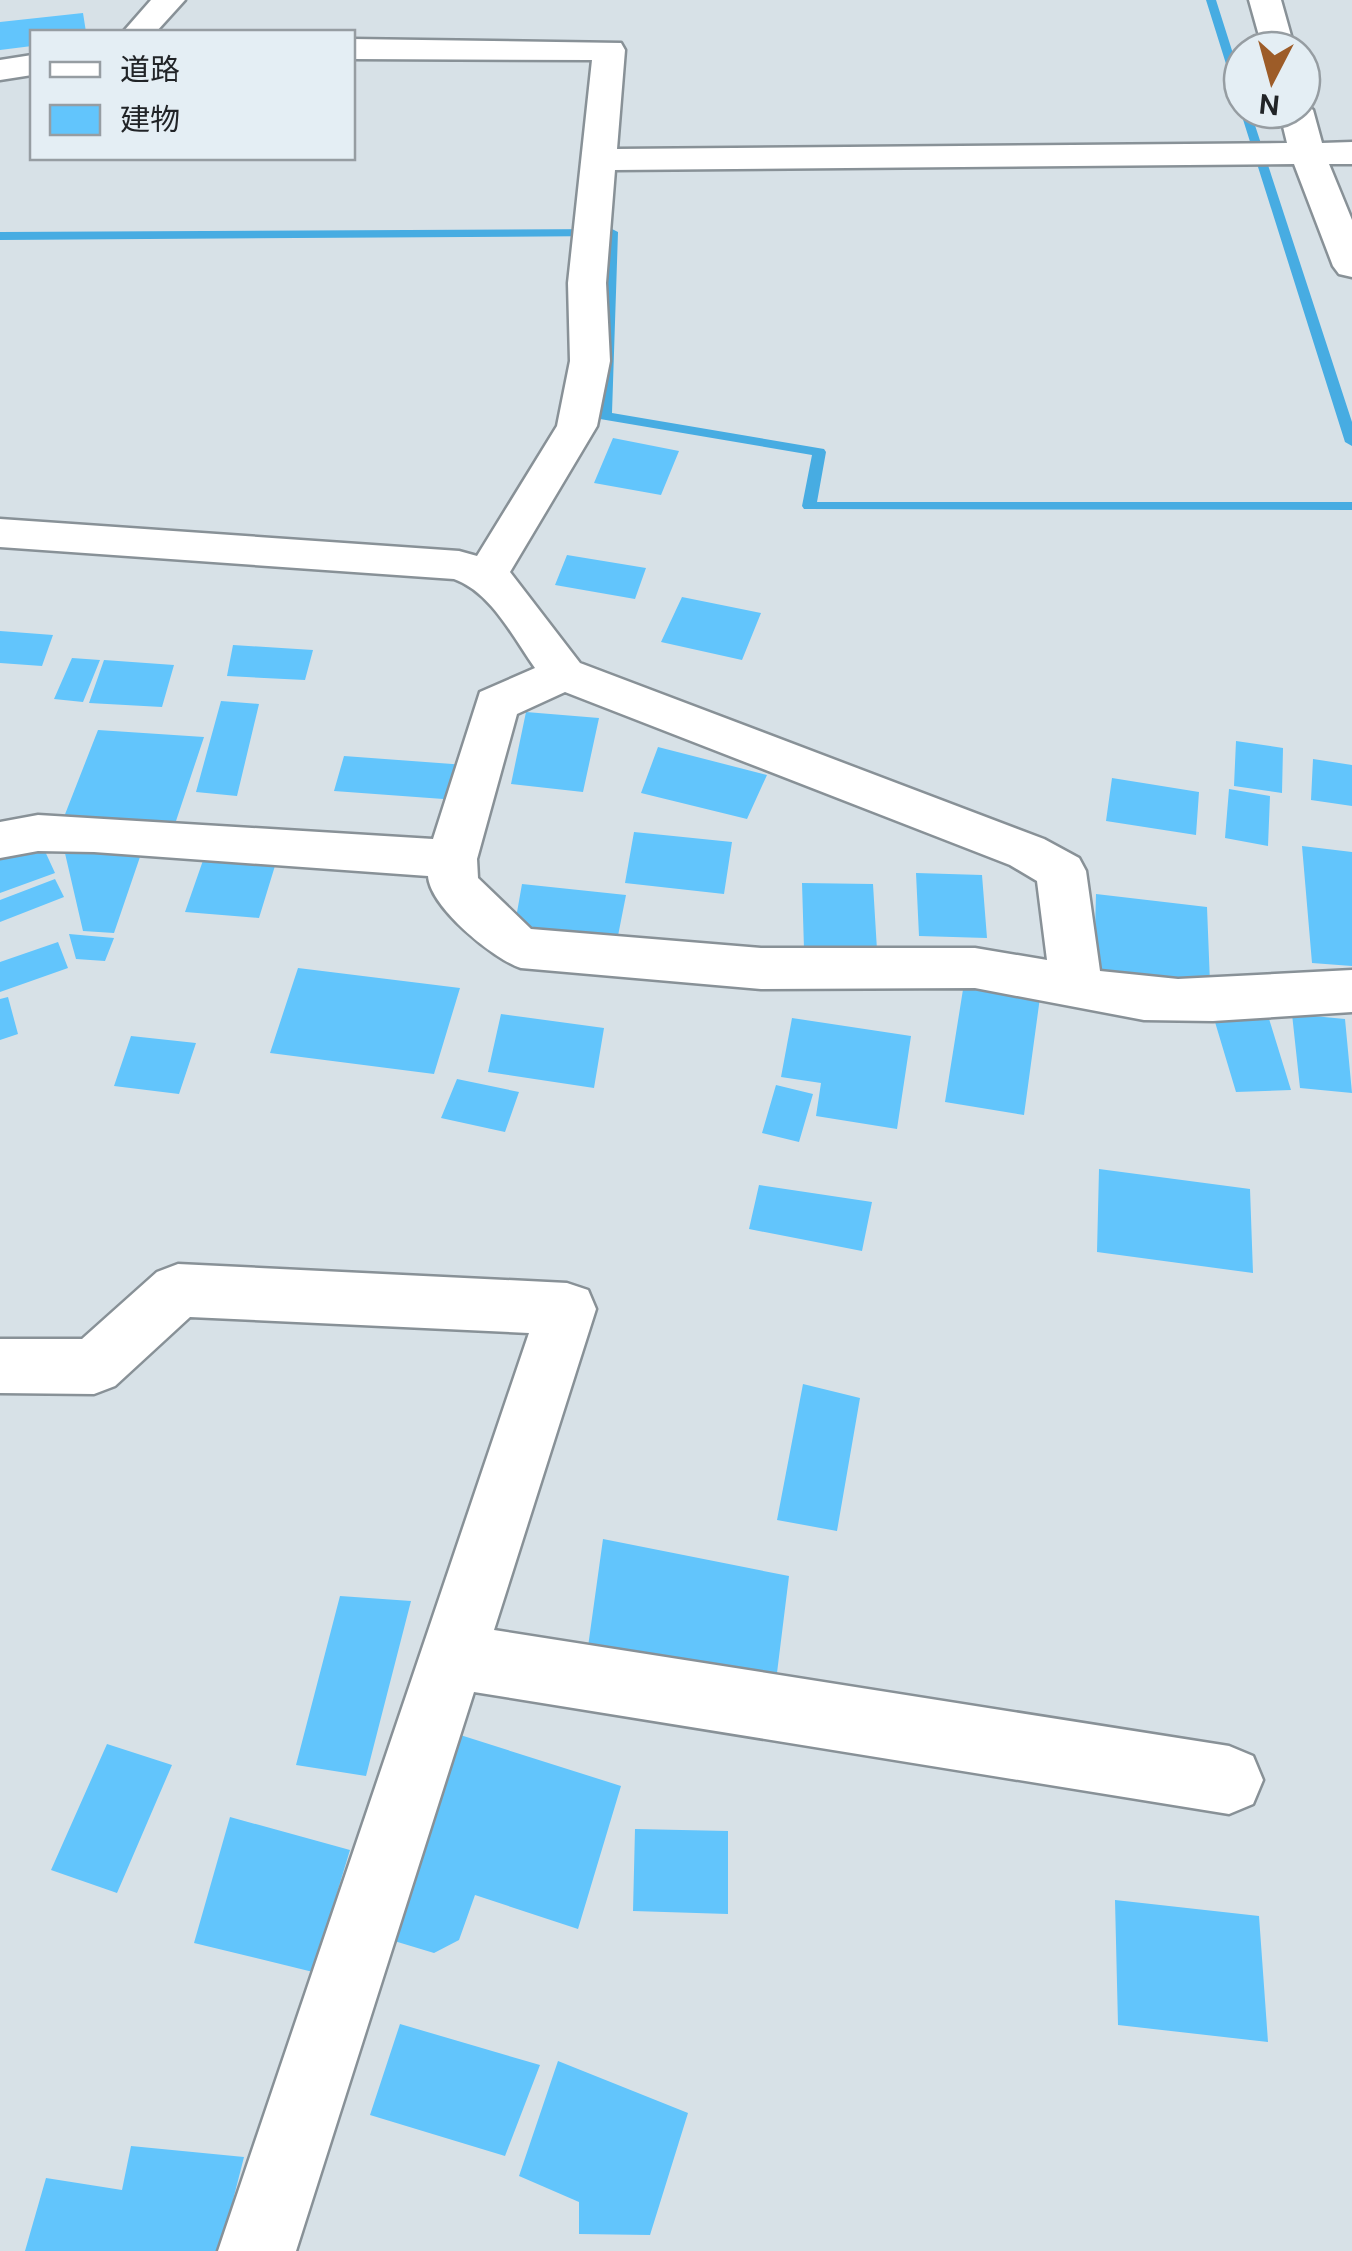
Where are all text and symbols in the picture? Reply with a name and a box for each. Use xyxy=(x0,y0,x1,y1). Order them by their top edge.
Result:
legend xyxy=(30,30,355,160)
north arrow xyxy=(1222,30,1322,130)
text: 道路 xyxy=(120,50,180,89)
text: N xyxy=(1257,85,1282,124)
text: 建物 xyxy=(120,100,180,139)

